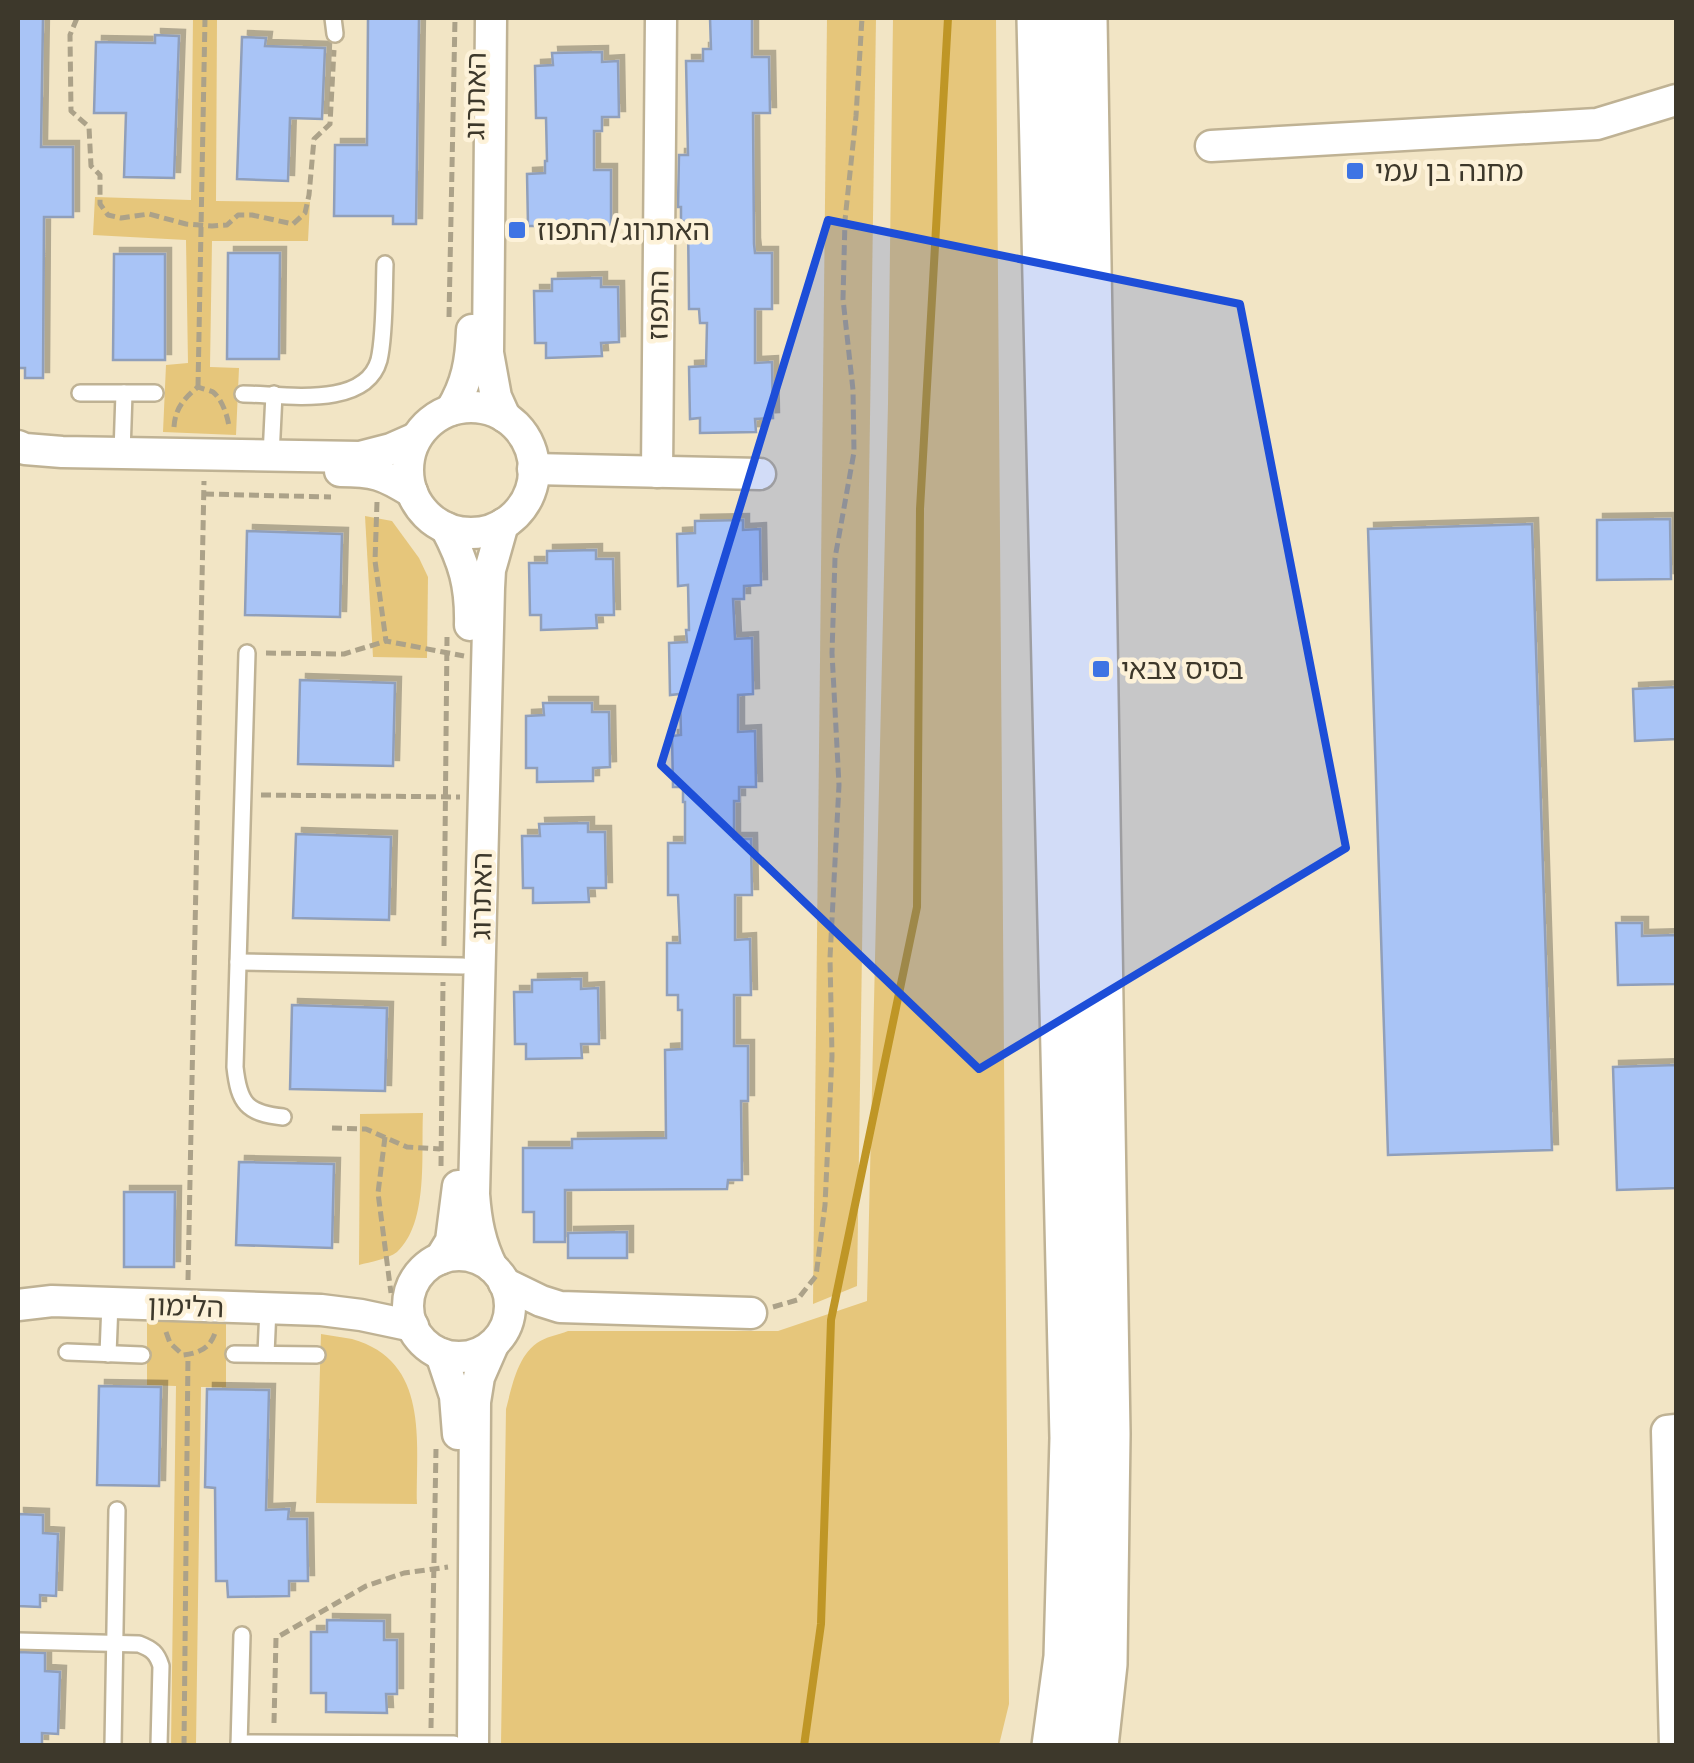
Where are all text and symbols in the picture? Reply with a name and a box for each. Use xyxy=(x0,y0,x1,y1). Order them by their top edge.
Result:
street label: האתרוג xyxy=(458,52,493,140)
place label: מחנה בן עמי xyxy=(1375,155,1524,188)
marker: מחנה בן עמי xyxy=(1344,160,1366,182)
place label: האתרוג/התפוז xyxy=(537,214,710,247)
marker: האתרוג/התפוז xyxy=(506,219,528,241)
street label: התפוז xyxy=(641,269,676,341)
place label: בסיס צבאי xyxy=(1121,653,1244,686)
marker: בסיס צבאי xyxy=(1090,658,1112,680)
street label: האתרוג xyxy=(464,852,499,940)
street label: הלימון xyxy=(147,1289,225,1324)

